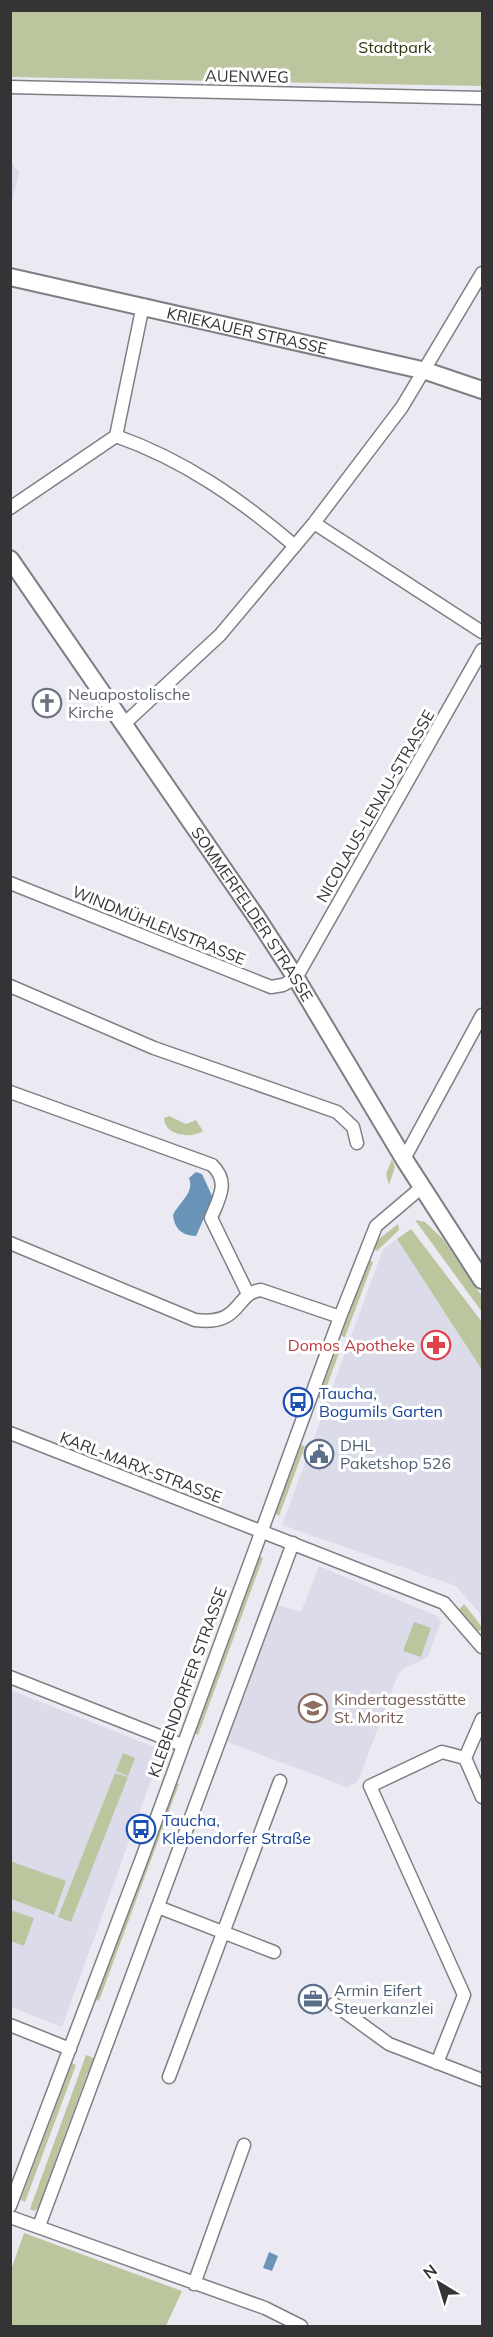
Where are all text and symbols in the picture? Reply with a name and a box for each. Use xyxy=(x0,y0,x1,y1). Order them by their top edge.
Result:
park label: Stadtpark xyxy=(358,37,433,57)
street label: AUENWEG xyxy=(205,65,289,87)
street label: KRIEKAUER STRASSE xyxy=(165,303,329,358)
place label: Neuapostolische Kirche xyxy=(68,684,190,722)
church icon: Neuapostolische Kirche xyxy=(31,687,63,719)
street label: NICOLAUS-LENAU-STRASSE xyxy=(312,706,438,906)
street label: SOMMERFELDER STRASSE xyxy=(187,823,318,1005)
street label: WINDMÜHLENSTRASSE xyxy=(70,881,248,969)
pharmacy icon: Domos Apotheke xyxy=(420,1329,452,1361)
place label: Domos Apotheke xyxy=(288,1335,415,1355)
place label: Taucha, Bogumils Garten xyxy=(319,1383,443,1421)
bus stop icon: Taucha, Bogumils Garten xyxy=(282,1386,314,1418)
street label: KARL-MARX-STRASSE xyxy=(57,1427,225,1507)
place label: DHL Paketshop 526 xyxy=(340,1435,451,1473)
public building icon: DHL Paketshop 526 xyxy=(303,1438,335,1470)
street label: KLEBENDORFER STRASSE xyxy=(143,1584,231,1780)
place label: Kindertagesstätte St. Moritz xyxy=(334,1689,466,1727)
school or university icon: Kindertagesstätte St. Moritz xyxy=(297,1692,329,1724)
place label: Taucha, Klebendorfer Straße xyxy=(162,1810,311,1848)
bus stop icon: Taucha, Klebendorfer Straße xyxy=(125,1813,157,1845)
place label: Armin Eifert Steuerkanzlei xyxy=(334,1980,434,2018)
office icon: Armin Eifert Steuerkanzlei xyxy=(297,1983,329,2015)
north arrow xyxy=(409,2253,469,2313)
text: N xyxy=(419,2260,441,2283)

